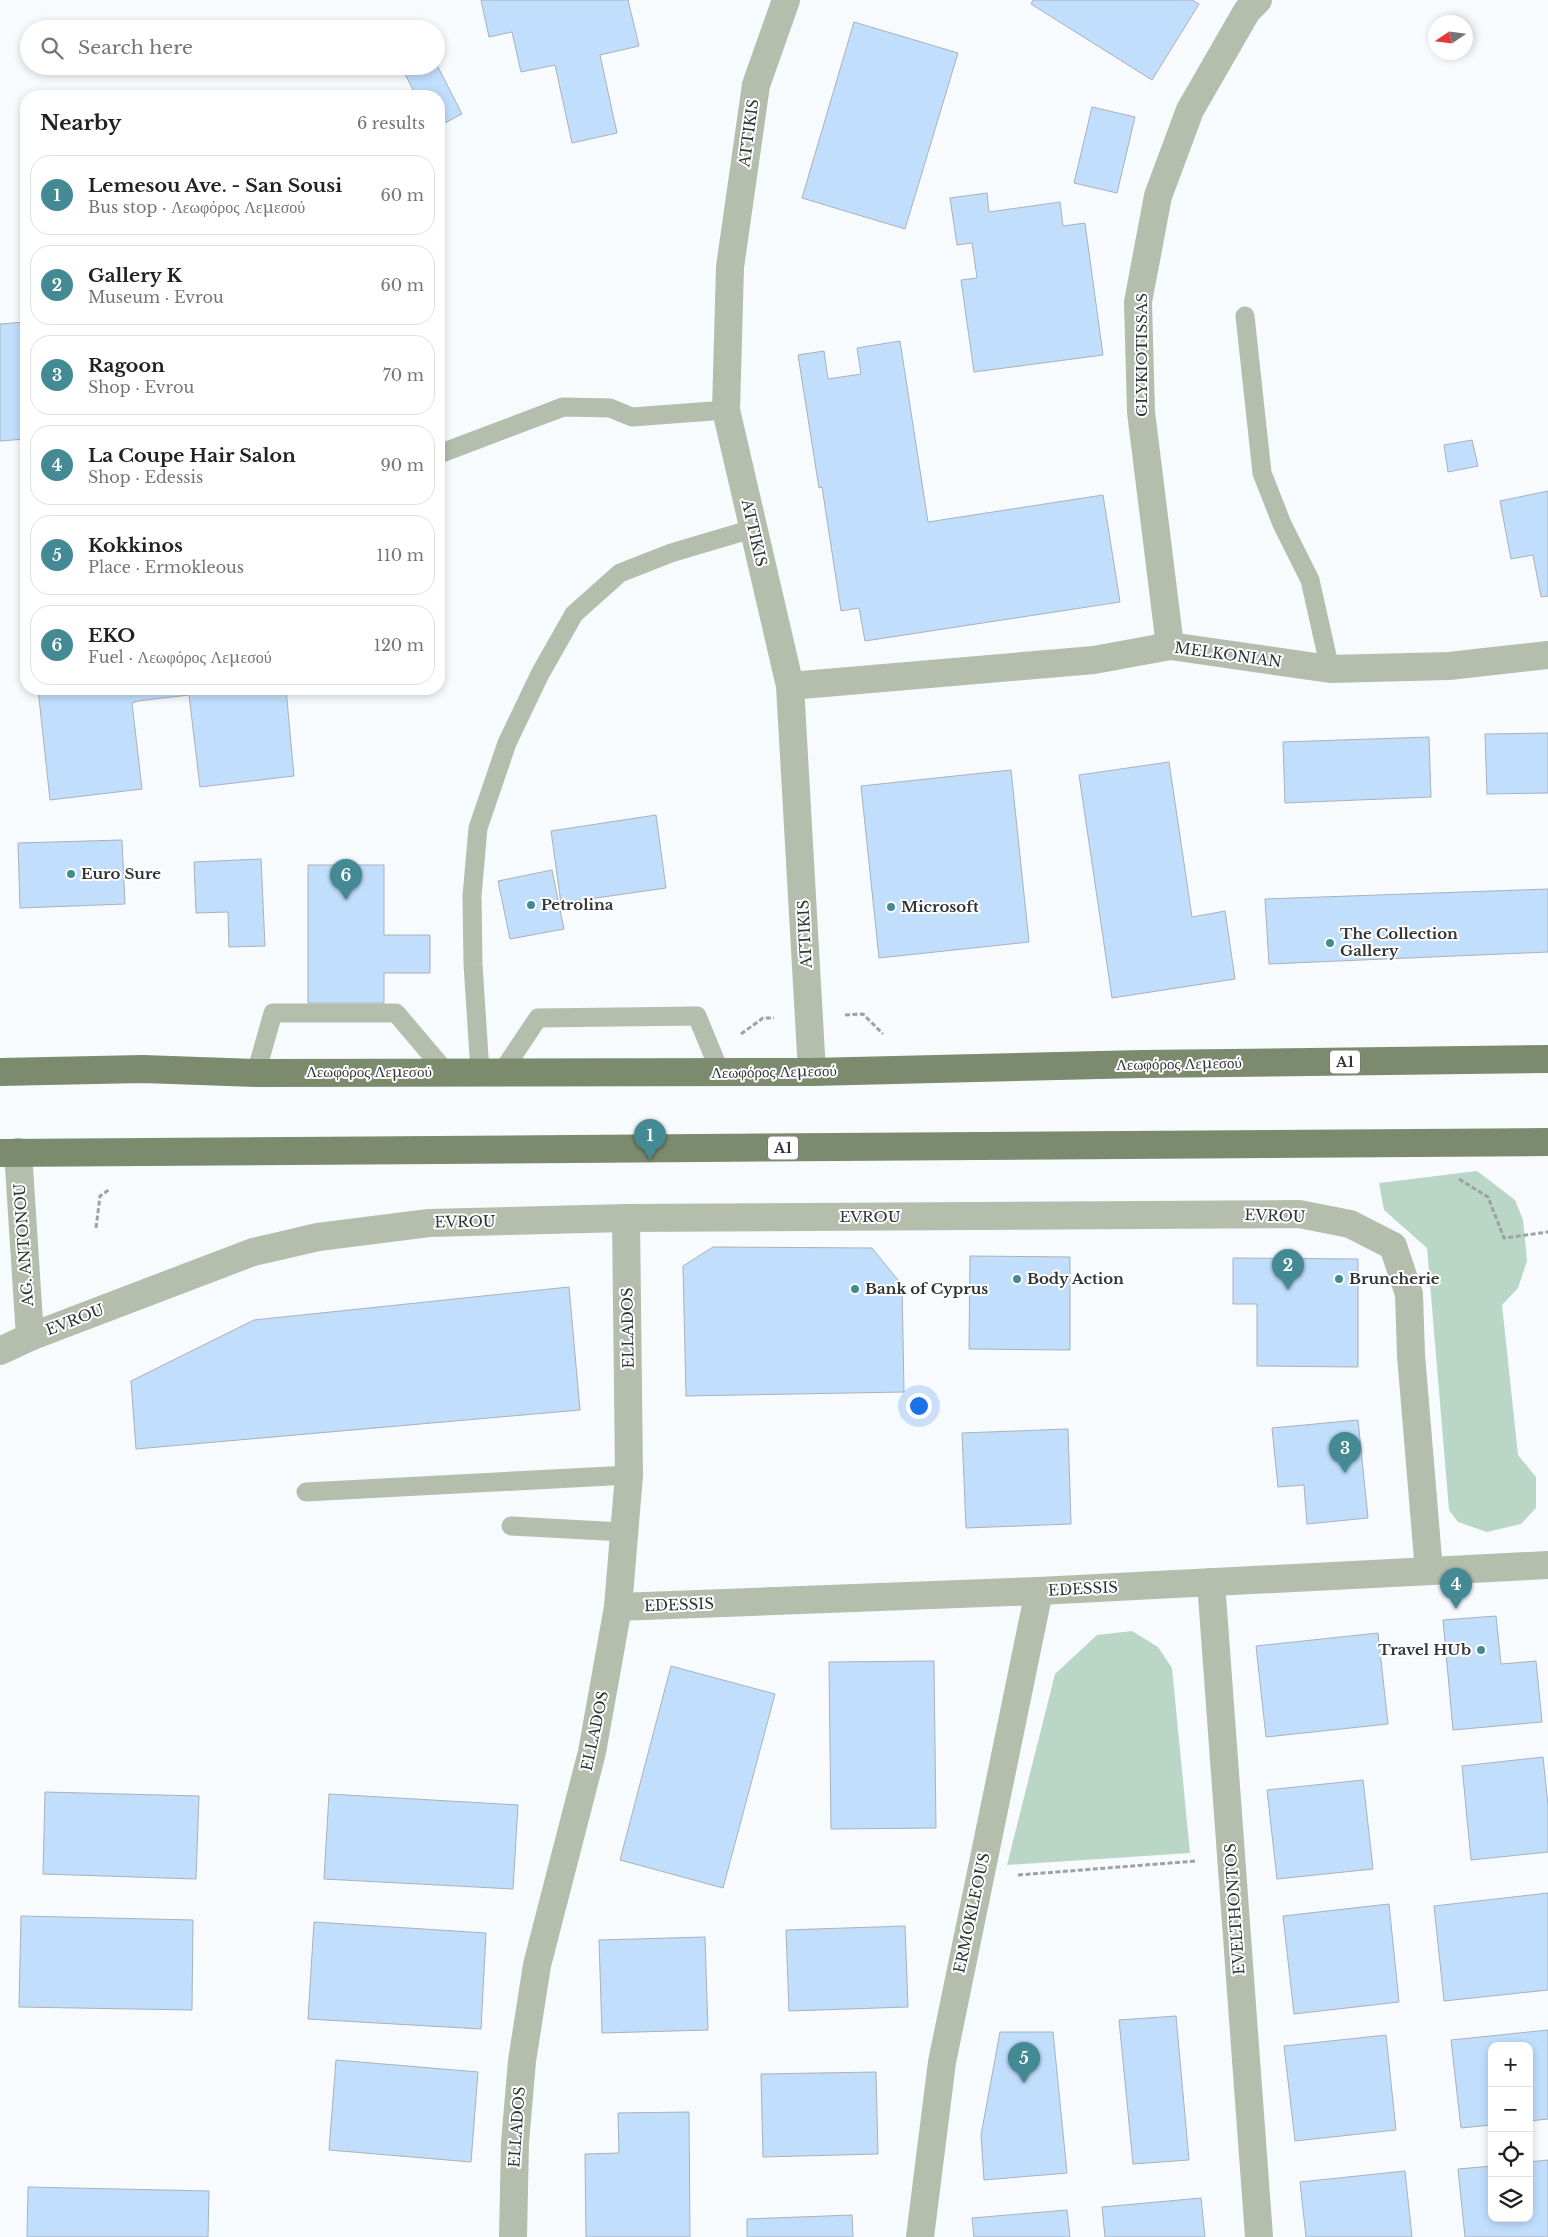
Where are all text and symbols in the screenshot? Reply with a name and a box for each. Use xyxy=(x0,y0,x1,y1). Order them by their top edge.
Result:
north arrow xyxy=(1428,15,1473,60)
search box xyxy=(20,20,445,75)
icon: search xyxy=(38,34,66,62)
text: Search here xyxy=(78,36,193,59)
street label: ATTIKIS xyxy=(734,98,763,169)
text: Nearby xyxy=(40,110,121,136)
text: 6 results xyxy=(357,113,425,133)
text: Lemesou Ave. - San Sousi xyxy=(88,174,342,197)
text: 1 xyxy=(54,185,60,205)
text: 60 m xyxy=(381,185,424,205)
text: Bus stop · Λεωφόρος Λεμεσού xyxy=(88,197,305,217)
text: Gallery K xyxy=(88,264,182,287)
text: 2 xyxy=(52,275,62,295)
text: 60 m xyxy=(381,275,424,295)
text: Museum · Evrou xyxy=(88,287,224,307)
street label: GLYKIOTISSAS xyxy=(1132,293,1151,417)
text: Ragoon xyxy=(88,354,165,377)
text: 3 xyxy=(52,365,62,385)
text: 70 m xyxy=(383,365,424,385)
text: Shop · Evrou xyxy=(88,377,194,397)
text: La Coupe Hair Salon xyxy=(88,444,296,467)
text: 4 xyxy=(52,455,62,475)
text: 90 m xyxy=(381,455,424,475)
text: Shop · Edessis xyxy=(88,467,203,487)
street label: ATTIKIS xyxy=(737,496,771,568)
text: Kokkinos xyxy=(88,534,183,557)
text: 5 xyxy=(52,545,62,565)
text: 110 m xyxy=(377,545,424,565)
text: Place · Ermokleous xyxy=(88,557,244,577)
text: EKO xyxy=(88,624,135,647)
text: 6 xyxy=(52,635,62,655)
text: 120 m xyxy=(374,635,424,655)
street label: MELKONIAN xyxy=(1173,638,1283,671)
text: Fuel · Λεωφόρος Λεμεσού xyxy=(88,647,272,667)
pin: 6 xyxy=(330,859,362,900)
place label: Euro Sure xyxy=(81,864,161,883)
marker: Euro Sure xyxy=(65,868,77,880)
place label: Petrolina xyxy=(541,895,614,914)
place label: Microsoft xyxy=(901,897,979,916)
marker: Petrolina xyxy=(525,899,537,911)
street label: ATTIKIS xyxy=(793,899,816,970)
marker: Microsoft xyxy=(885,901,897,913)
place label: The Collection Gallery xyxy=(1340,924,1458,960)
marker: The Collection Gallery xyxy=(1324,937,1336,949)
road number: A1 xyxy=(1330,1050,1360,1074)
street label: Λεωφόρος Λεμεσού xyxy=(1116,1053,1242,1074)
street label: Λεωφόρος Λεμεσού xyxy=(711,1061,837,1082)
street label: Λεωφόρος Λεμεσού xyxy=(306,1062,432,1081)
pin: 1 xyxy=(634,1119,666,1160)
road number: A1 xyxy=(768,1136,798,1160)
street label: AG. ANTONOU xyxy=(10,1183,37,1308)
street label: EVROU xyxy=(1244,1205,1306,1226)
street label: EVROU xyxy=(839,1207,901,1226)
street label: EVROU xyxy=(434,1211,496,1232)
pin: 2 xyxy=(1272,1249,1304,1290)
place label: Body Action xyxy=(1027,1269,1124,1288)
place label: Bruncherie xyxy=(1349,1269,1440,1288)
marker: Body Action xyxy=(1011,1273,1023,1285)
marker: Bruncherie xyxy=(1333,1273,1345,1285)
place label: Bank of Cyprus xyxy=(865,1279,988,1298)
marker: Bank of Cyprus xyxy=(849,1283,861,1295)
street label: ELLADOS xyxy=(617,1287,638,1369)
street label: EVROU xyxy=(43,1300,107,1339)
your location xyxy=(906,1393,932,1419)
pin: 3 xyxy=(1329,1432,1361,1473)
pin: 4 xyxy=(1440,1568,1472,1609)
street label: EDESSIS xyxy=(1047,1577,1118,1600)
street label: EDESSIS xyxy=(644,1594,714,1615)
place label: Travel HUb xyxy=(1378,1640,1471,1659)
marker: Travel HUb xyxy=(1475,1644,1487,1656)
street label: ELLADOS xyxy=(577,1689,612,1773)
street label: EVELTHONTOS xyxy=(1220,1843,1249,1975)
street label: ERMOKLEOUS xyxy=(949,1851,994,1975)
pin: 5 xyxy=(1008,2042,1040,2083)
map controls xyxy=(1488,2042,1533,2222)
button: + xyxy=(1488,2042,1533,2087)
street label: ELLADOS xyxy=(504,2086,529,2168)
button: − xyxy=(1488,2087,1533,2132)
button: locate xyxy=(1488,2132,1533,2177)
button: layers xyxy=(1488,2177,1533,2222)

